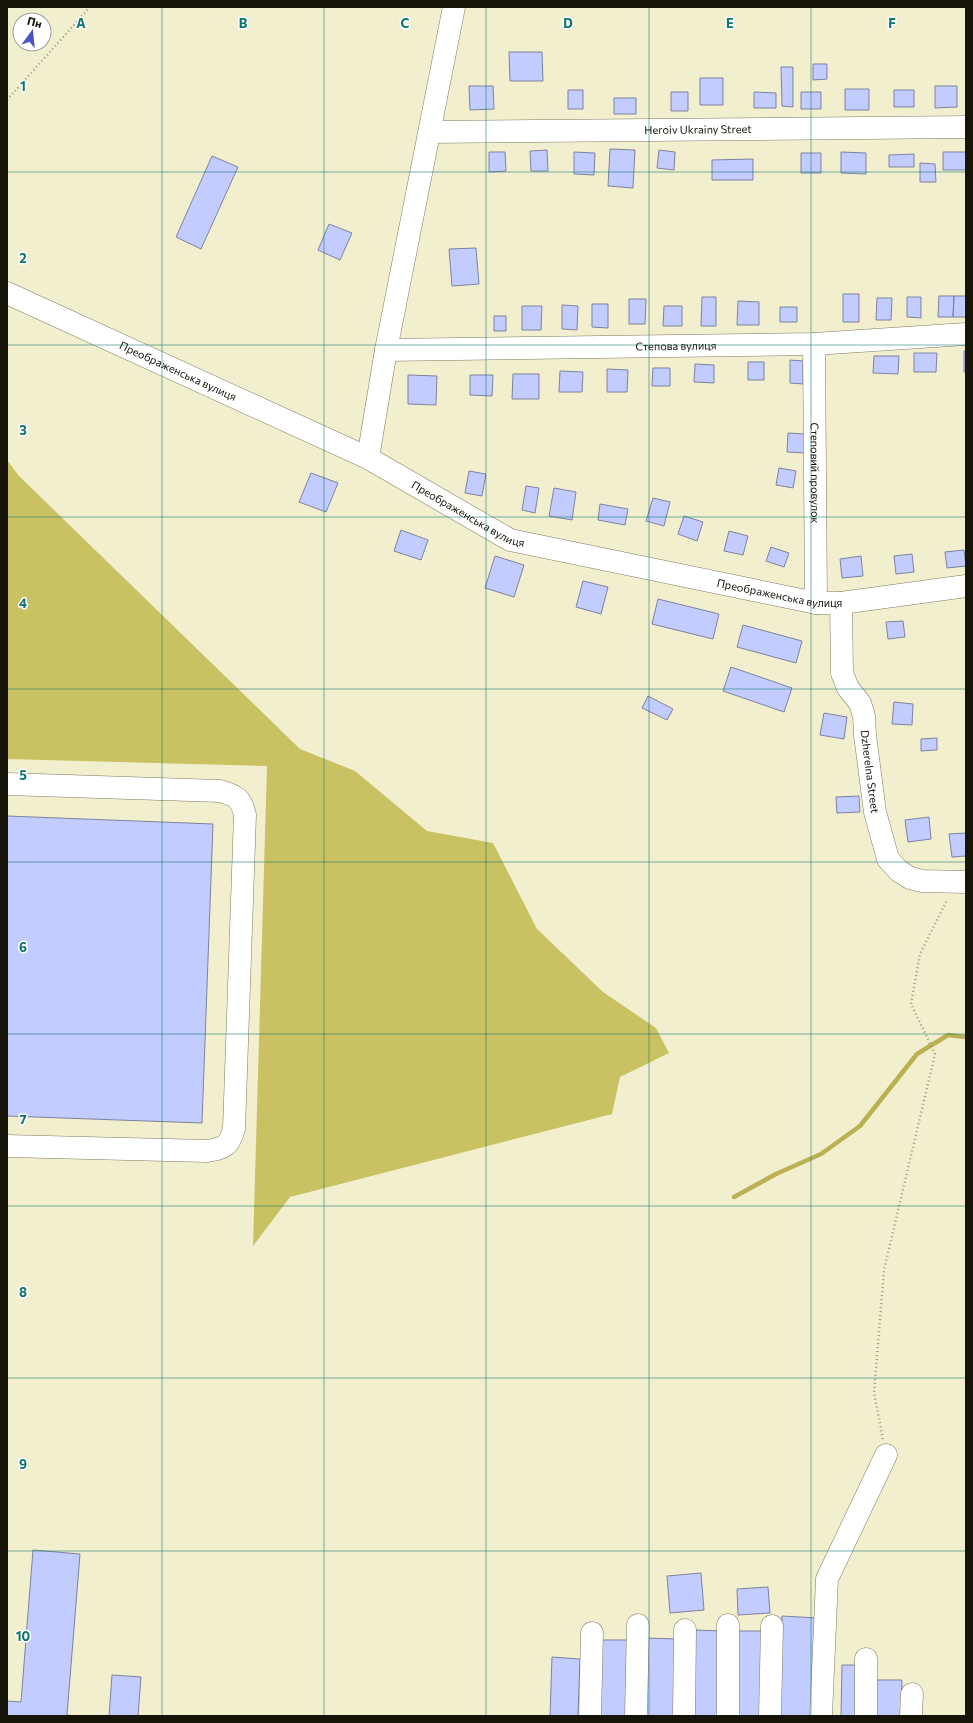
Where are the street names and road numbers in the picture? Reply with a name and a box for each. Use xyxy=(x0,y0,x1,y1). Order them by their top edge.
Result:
street label: Heroiv Ukrainy Street xyxy=(644,122,752,136)
street label: Преображенська вулиця xyxy=(118,338,239,403)
street label: Степова вулиця xyxy=(635,338,716,353)
street label: Степовий провулок xyxy=(809,422,822,524)
street label: Преображенська вулиця xyxy=(410,478,526,549)
street label: Преображенська вулиця xyxy=(716,576,842,609)
street label: Dzherelna Street xyxy=(859,730,882,815)

